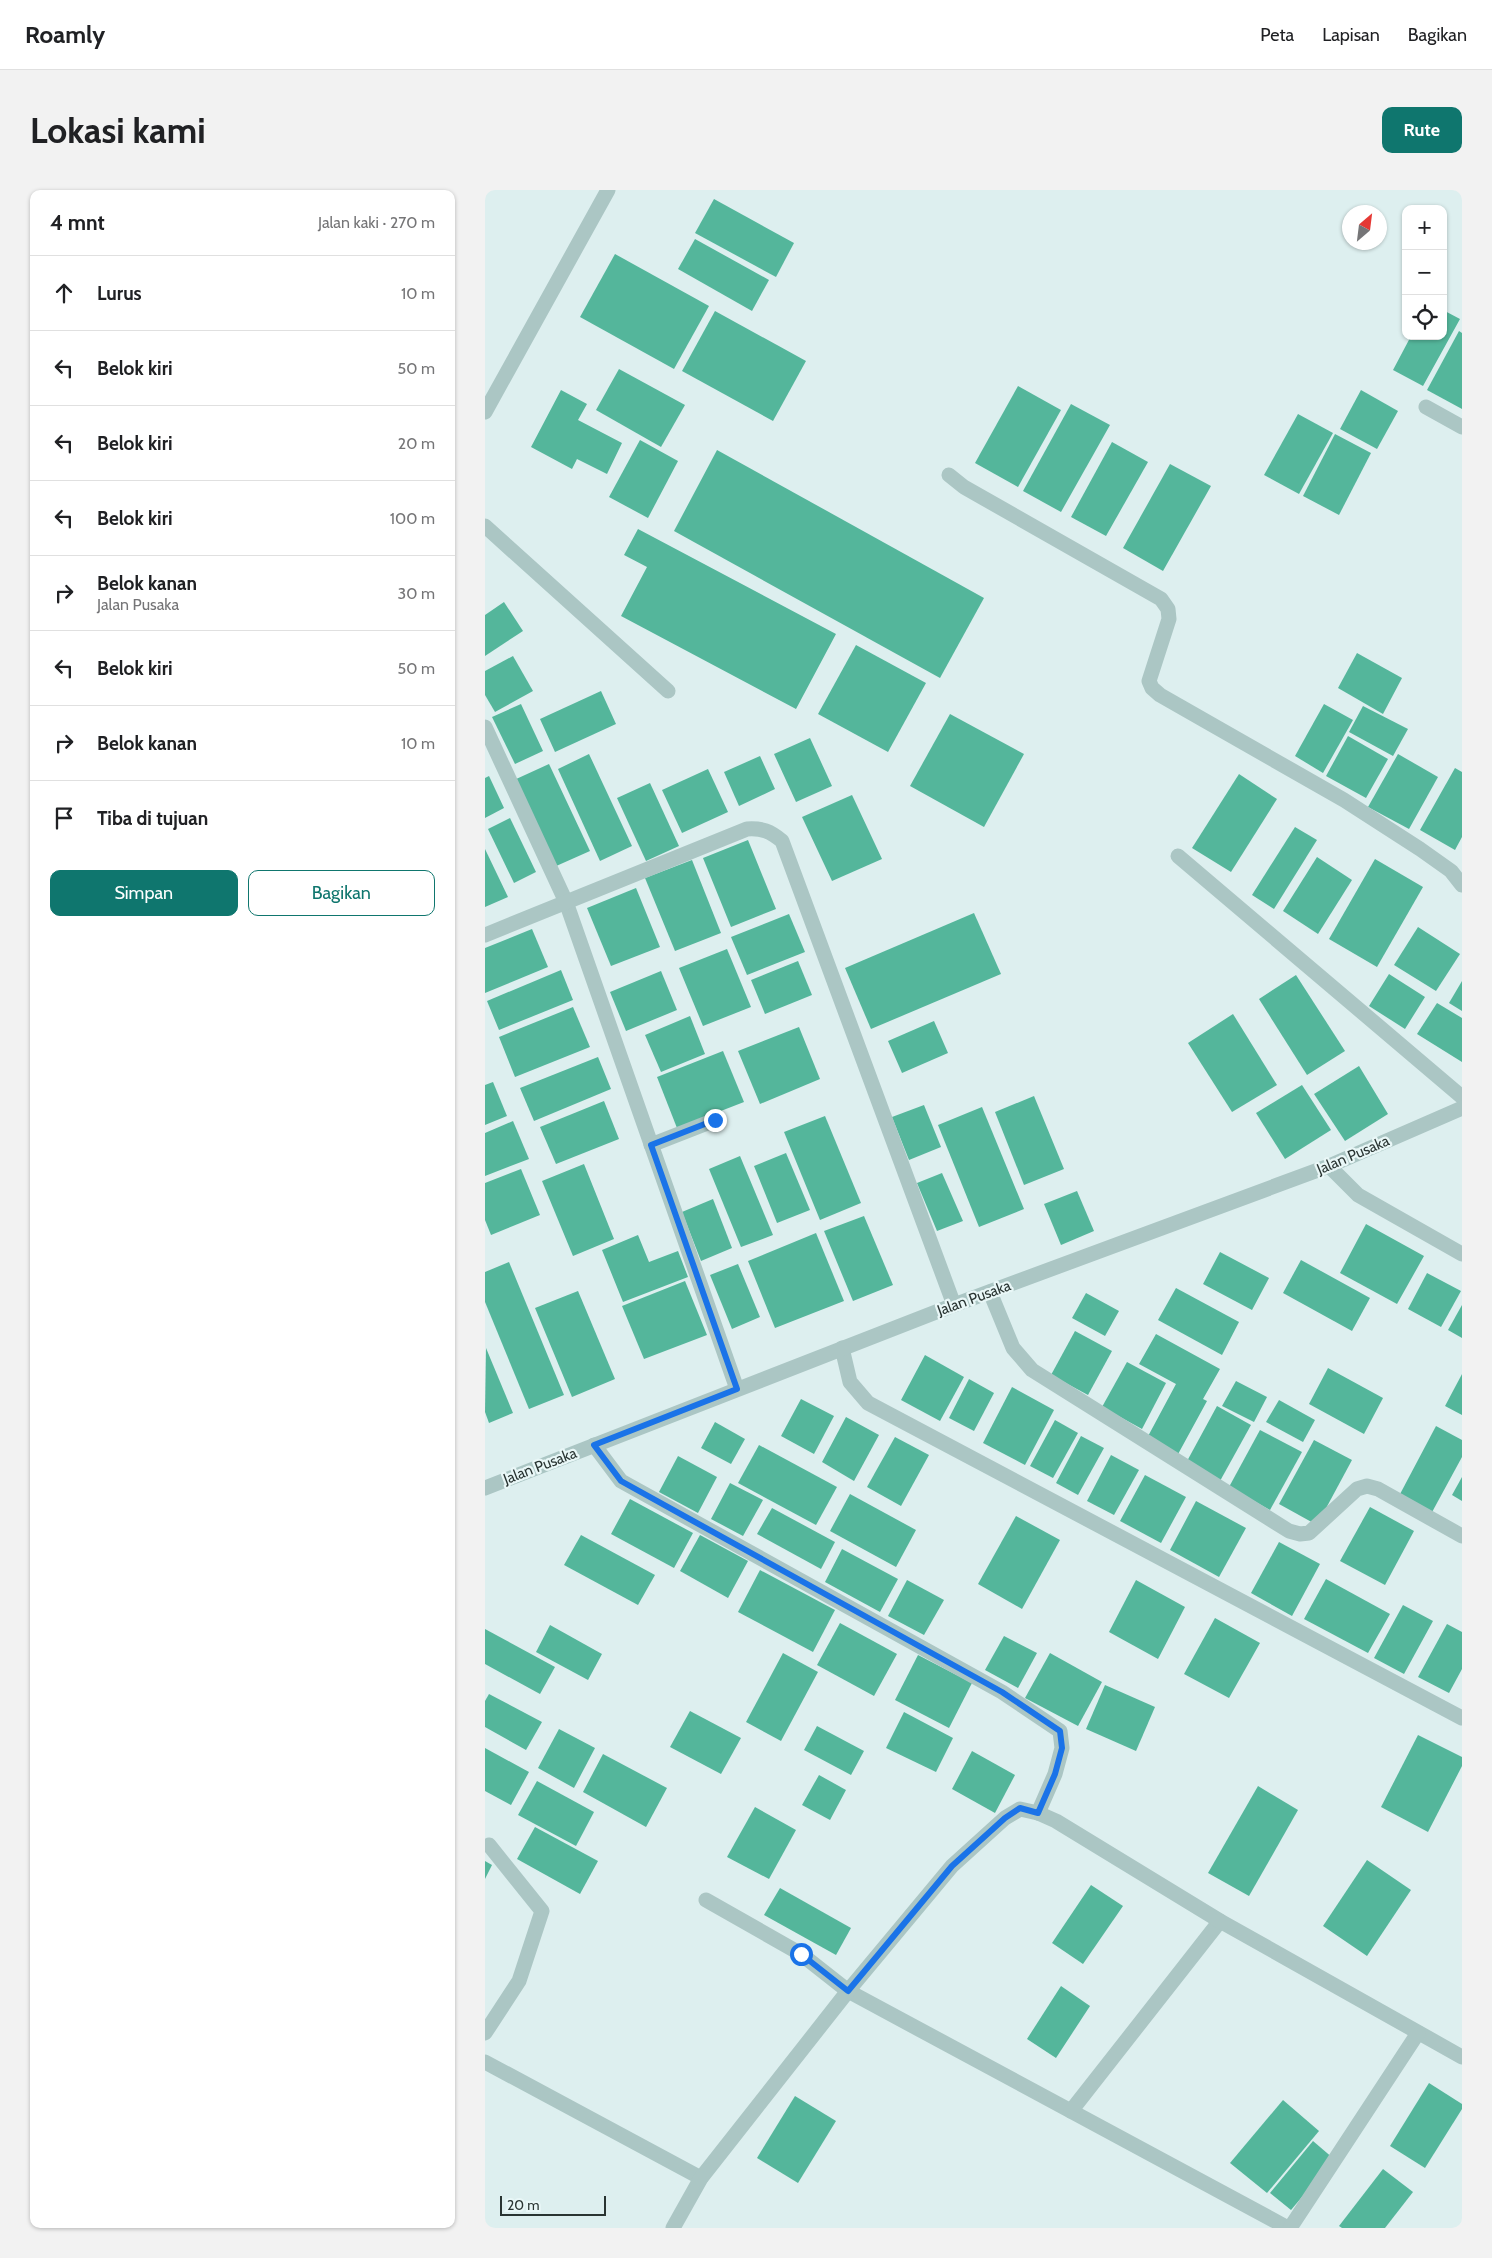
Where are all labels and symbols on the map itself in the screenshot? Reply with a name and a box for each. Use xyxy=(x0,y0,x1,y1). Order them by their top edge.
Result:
north arrow xyxy=(1342,205,1387,250)
route end xyxy=(704,1109,727,1132)
street label: Jalan Pusaka xyxy=(1313,1131,1393,1179)
street label: Jalan Pusaka xyxy=(934,1276,1014,1320)
street label: Jalan Pusaka xyxy=(500,1444,580,1489)
route start xyxy=(790,1943,813,1966)
scale bar xyxy=(500,2193,606,2216)

